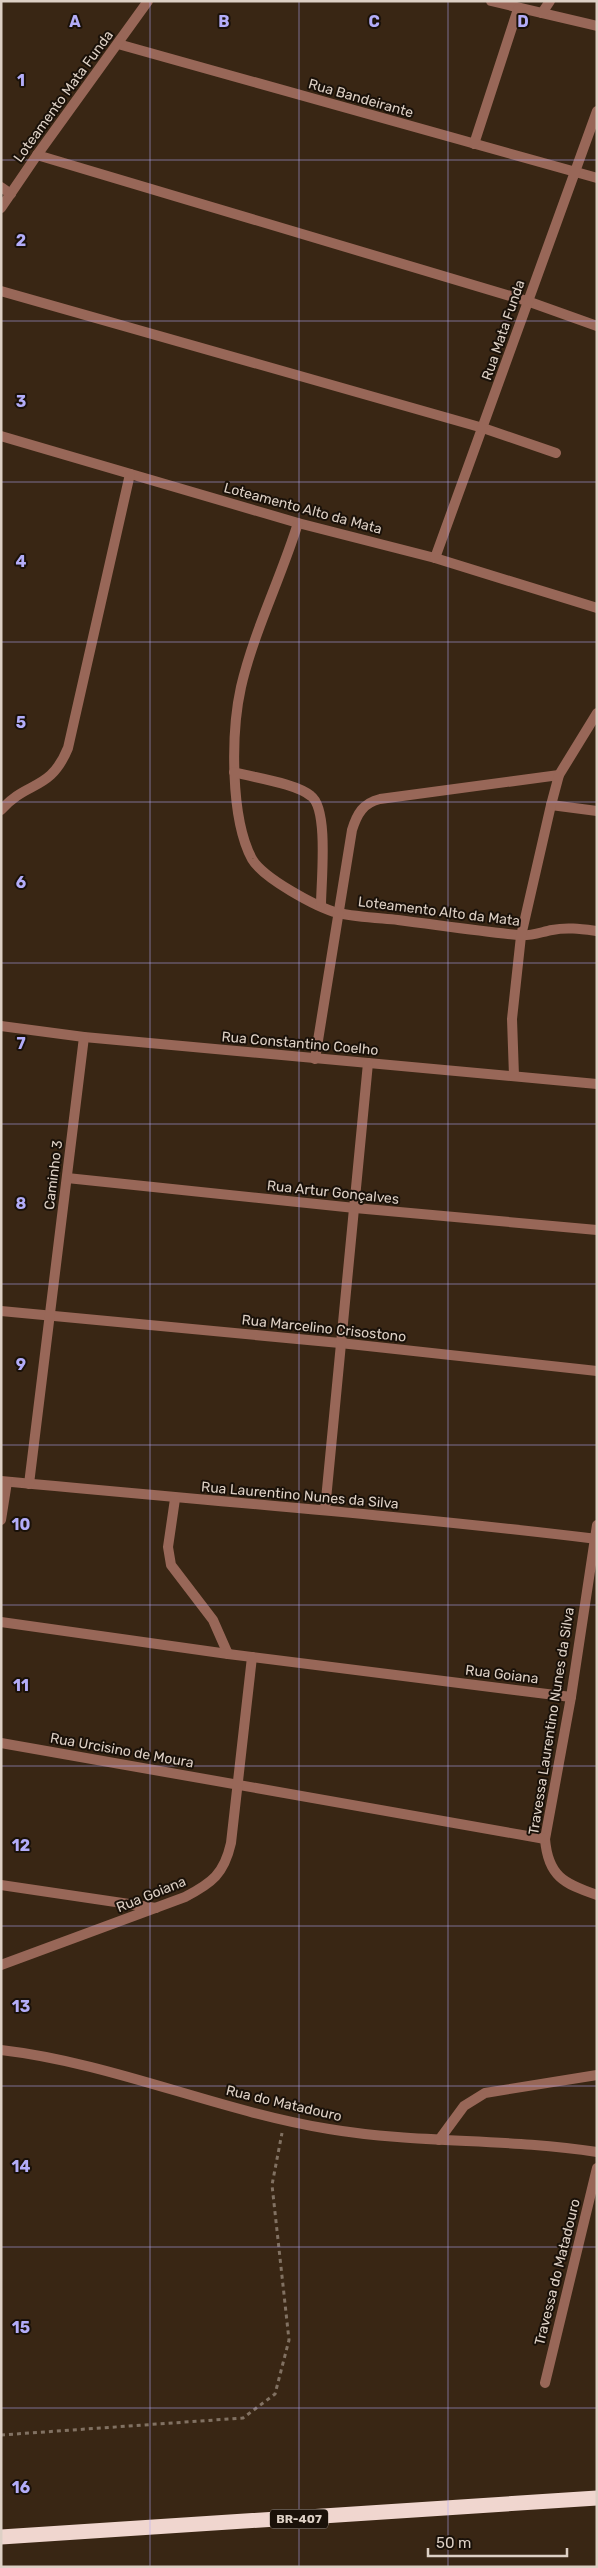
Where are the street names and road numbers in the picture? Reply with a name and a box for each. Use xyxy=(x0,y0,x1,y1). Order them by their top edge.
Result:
street label: Loteamento Mata Funda xyxy=(10,27,117,166)
street label: Rua Bandeirante xyxy=(306,75,416,122)
street label: Rua Mata Funda xyxy=(478,278,529,383)
street label: Loteamento Alto da Mata xyxy=(222,479,384,538)
street label: Loteamento Alto da Mata xyxy=(357,893,521,930)
street label: Rua Constantino Coelho xyxy=(221,1028,379,1059)
street label: Caminho 3 xyxy=(41,1139,66,1211)
street label: Rua Artur Gonçalves xyxy=(266,1177,400,1208)
street label: Rua Marcelino Crisostono xyxy=(241,1311,407,1346)
street label: Rua Laurentino Nunes da Silva xyxy=(200,1478,399,1513)
street label: Travessa Laurentino Nunes da Silva xyxy=(525,1606,578,1836)
street label: Rua Goiana xyxy=(464,1662,540,1687)
street label: Rua Urcisino de Moura xyxy=(49,1729,195,1771)
street label: Rua Goiana xyxy=(114,1873,189,1916)
street label: Rua do Matadouro xyxy=(224,2082,344,2125)
street label: Travessa do Matadouro xyxy=(531,2197,584,2347)
road number: BR-407 xyxy=(270,2510,328,2528)

